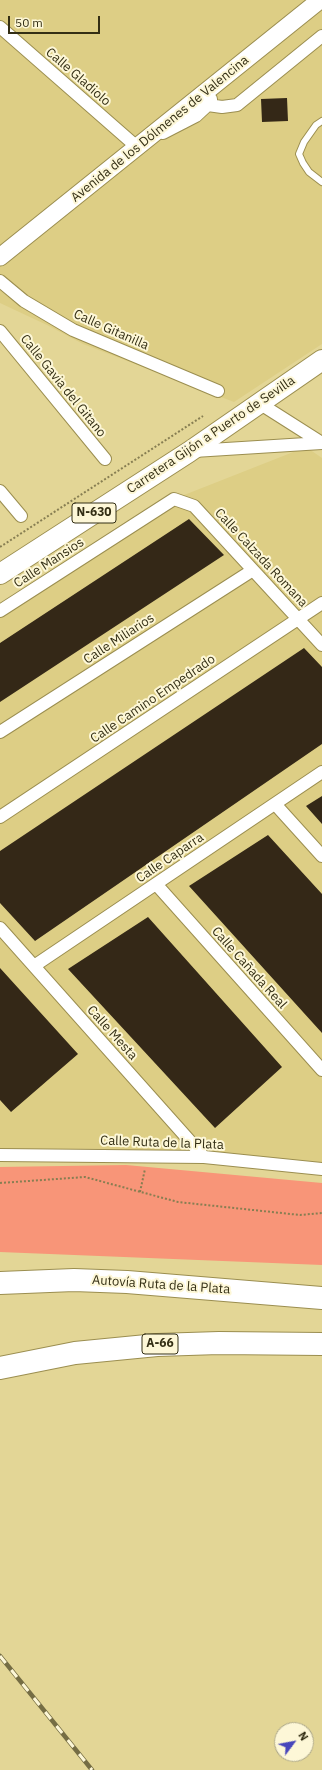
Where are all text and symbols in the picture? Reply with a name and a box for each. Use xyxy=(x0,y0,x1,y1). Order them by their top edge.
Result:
scale bar xyxy=(10,8,102,34)
text: 50 m xyxy=(15,15,43,30)
street label: Calle Gladiolo xyxy=(42,45,114,109)
street label: Avenida de los Dólmenes de Valencina xyxy=(68,52,252,206)
street label: Calle Gitanilla xyxy=(71,306,151,354)
street label: Calle Gavia del Gitano xyxy=(17,332,109,440)
street label: Carretera Gijón a Puerto de Sevilla xyxy=(124,373,298,497)
road number: N-630 xyxy=(72,503,116,523)
street label: Calle Calzada Romana xyxy=(211,505,311,611)
street label: Calle Mansios xyxy=(11,535,87,591)
street label: Calle Miliarios xyxy=(81,610,157,668)
street label: Calle Camino Empedrado xyxy=(88,651,218,747)
street label: Calle Caparra xyxy=(133,830,207,886)
street label: Calle Cañada Real xyxy=(208,924,290,1012)
street label: Calle Mesta xyxy=(84,1003,140,1063)
street label: Calle Ruta de la Plata xyxy=(100,1133,224,1153)
street label: Autovía Ruta de la Plata xyxy=(91,1272,231,1298)
road number: A-66 xyxy=(142,1334,178,1354)
north arrow xyxy=(274,1722,314,1762)
text: N xyxy=(295,1729,311,1743)

